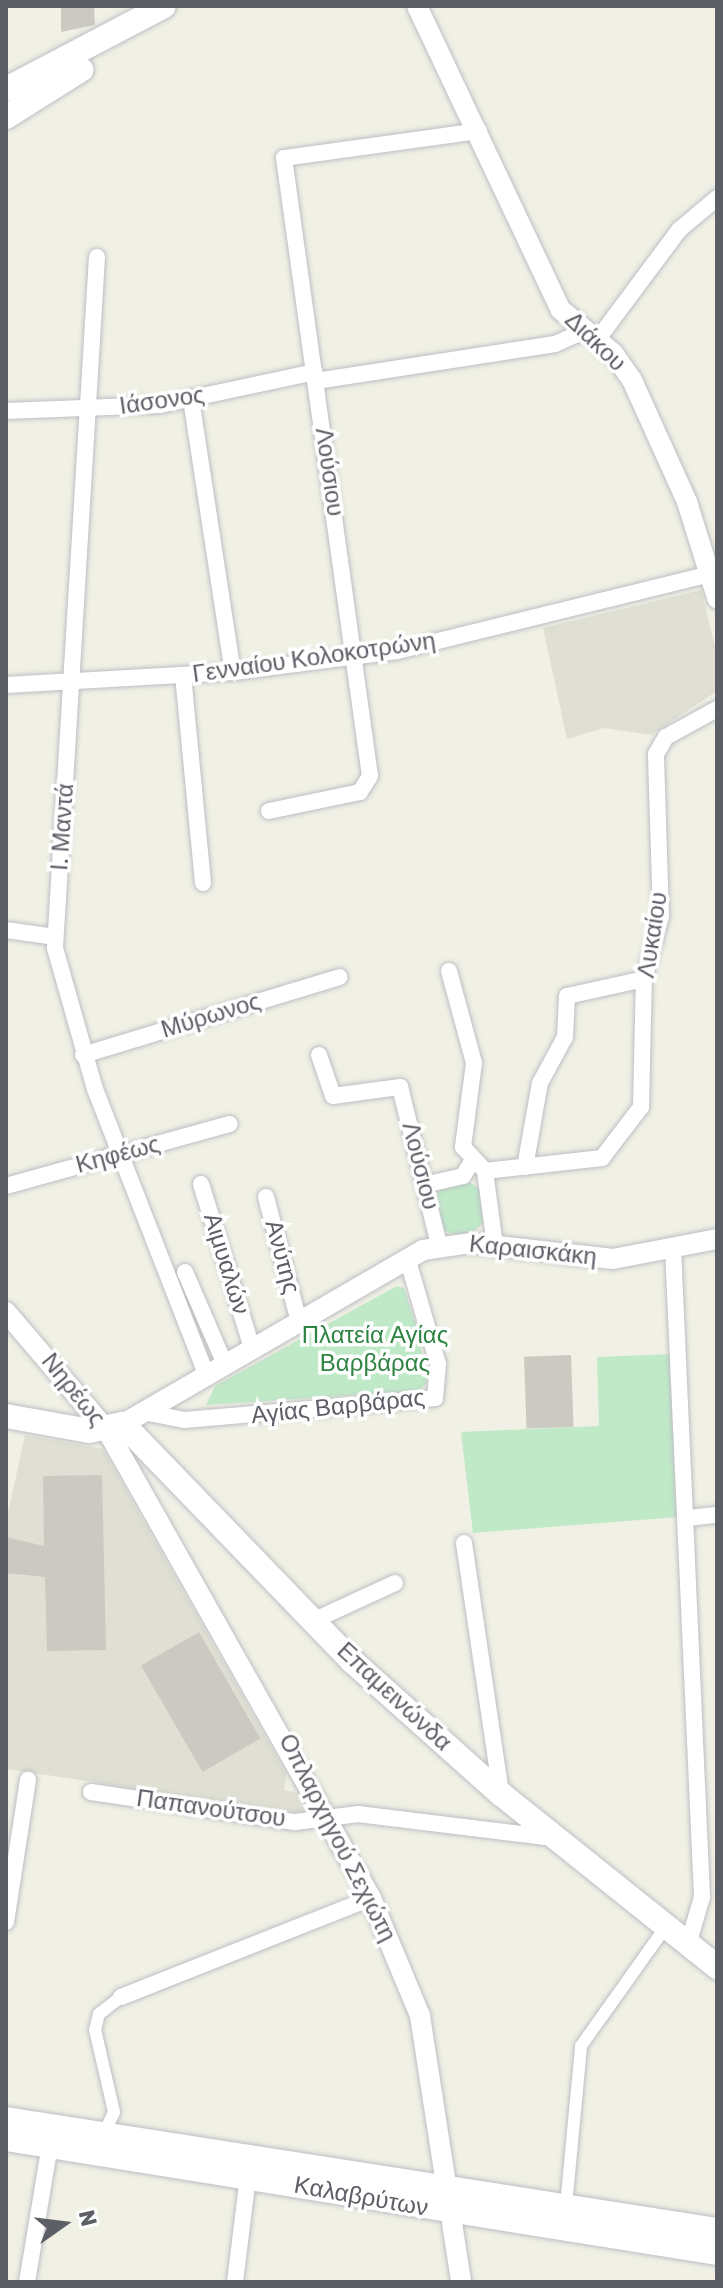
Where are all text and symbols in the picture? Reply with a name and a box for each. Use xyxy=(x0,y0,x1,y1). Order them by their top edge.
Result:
street label: Διάκου xyxy=(559,306,631,378)
street label: Ιάσονος xyxy=(118,381,206,421)
street label: Λούσιου xyxy=(309,426,349,518)
street label: Γενναίου Κολοκοτρώνη xyxy=(191,627,437,689)
street label: Ι. Μαντά xyxy=(46,782,80,872)
street label: Λυκαίου xyxy=(632,890,674,980)
street label: Μύρωνος xyxy=(158,987,264,1045)
street label: Λούσιου xyxy=(395,1119,445,1213)
street label: Κηφέως xyxy=(73,1130,163,1180)
street label: Αιμυαλών xyxy=(197,1210,255,1318)
street label: Ανύτης xyxy=(258,1217,306,1297)
street label: Καραισκάκη xyxy=(468,1230,598,1272)
park label: Πλατεία Αγίας Βαρβάρας xyxy=(302,1322,448,1378)
street label: Νηρέως xyxy=(35,1348,111,1432)
street label: Αγίας Βαρβάρας xyxy=(250,1384,426,1430)
street label: Επαμεινώνδα xyxy=(331,1637,457,1757)
street label: Οπλαρχηγού Σεχιώτη xyxy=(272,1729,402,1947)
street label: Παπανούτσου xyxy=(135,1784,287,1834)
street label: Καλαβρύτων xyxy=(292,2171,430,2223)
north arrow xyxy=(24,2184,104,2264)
text: N xyxy=(73,2207,103,2229)

